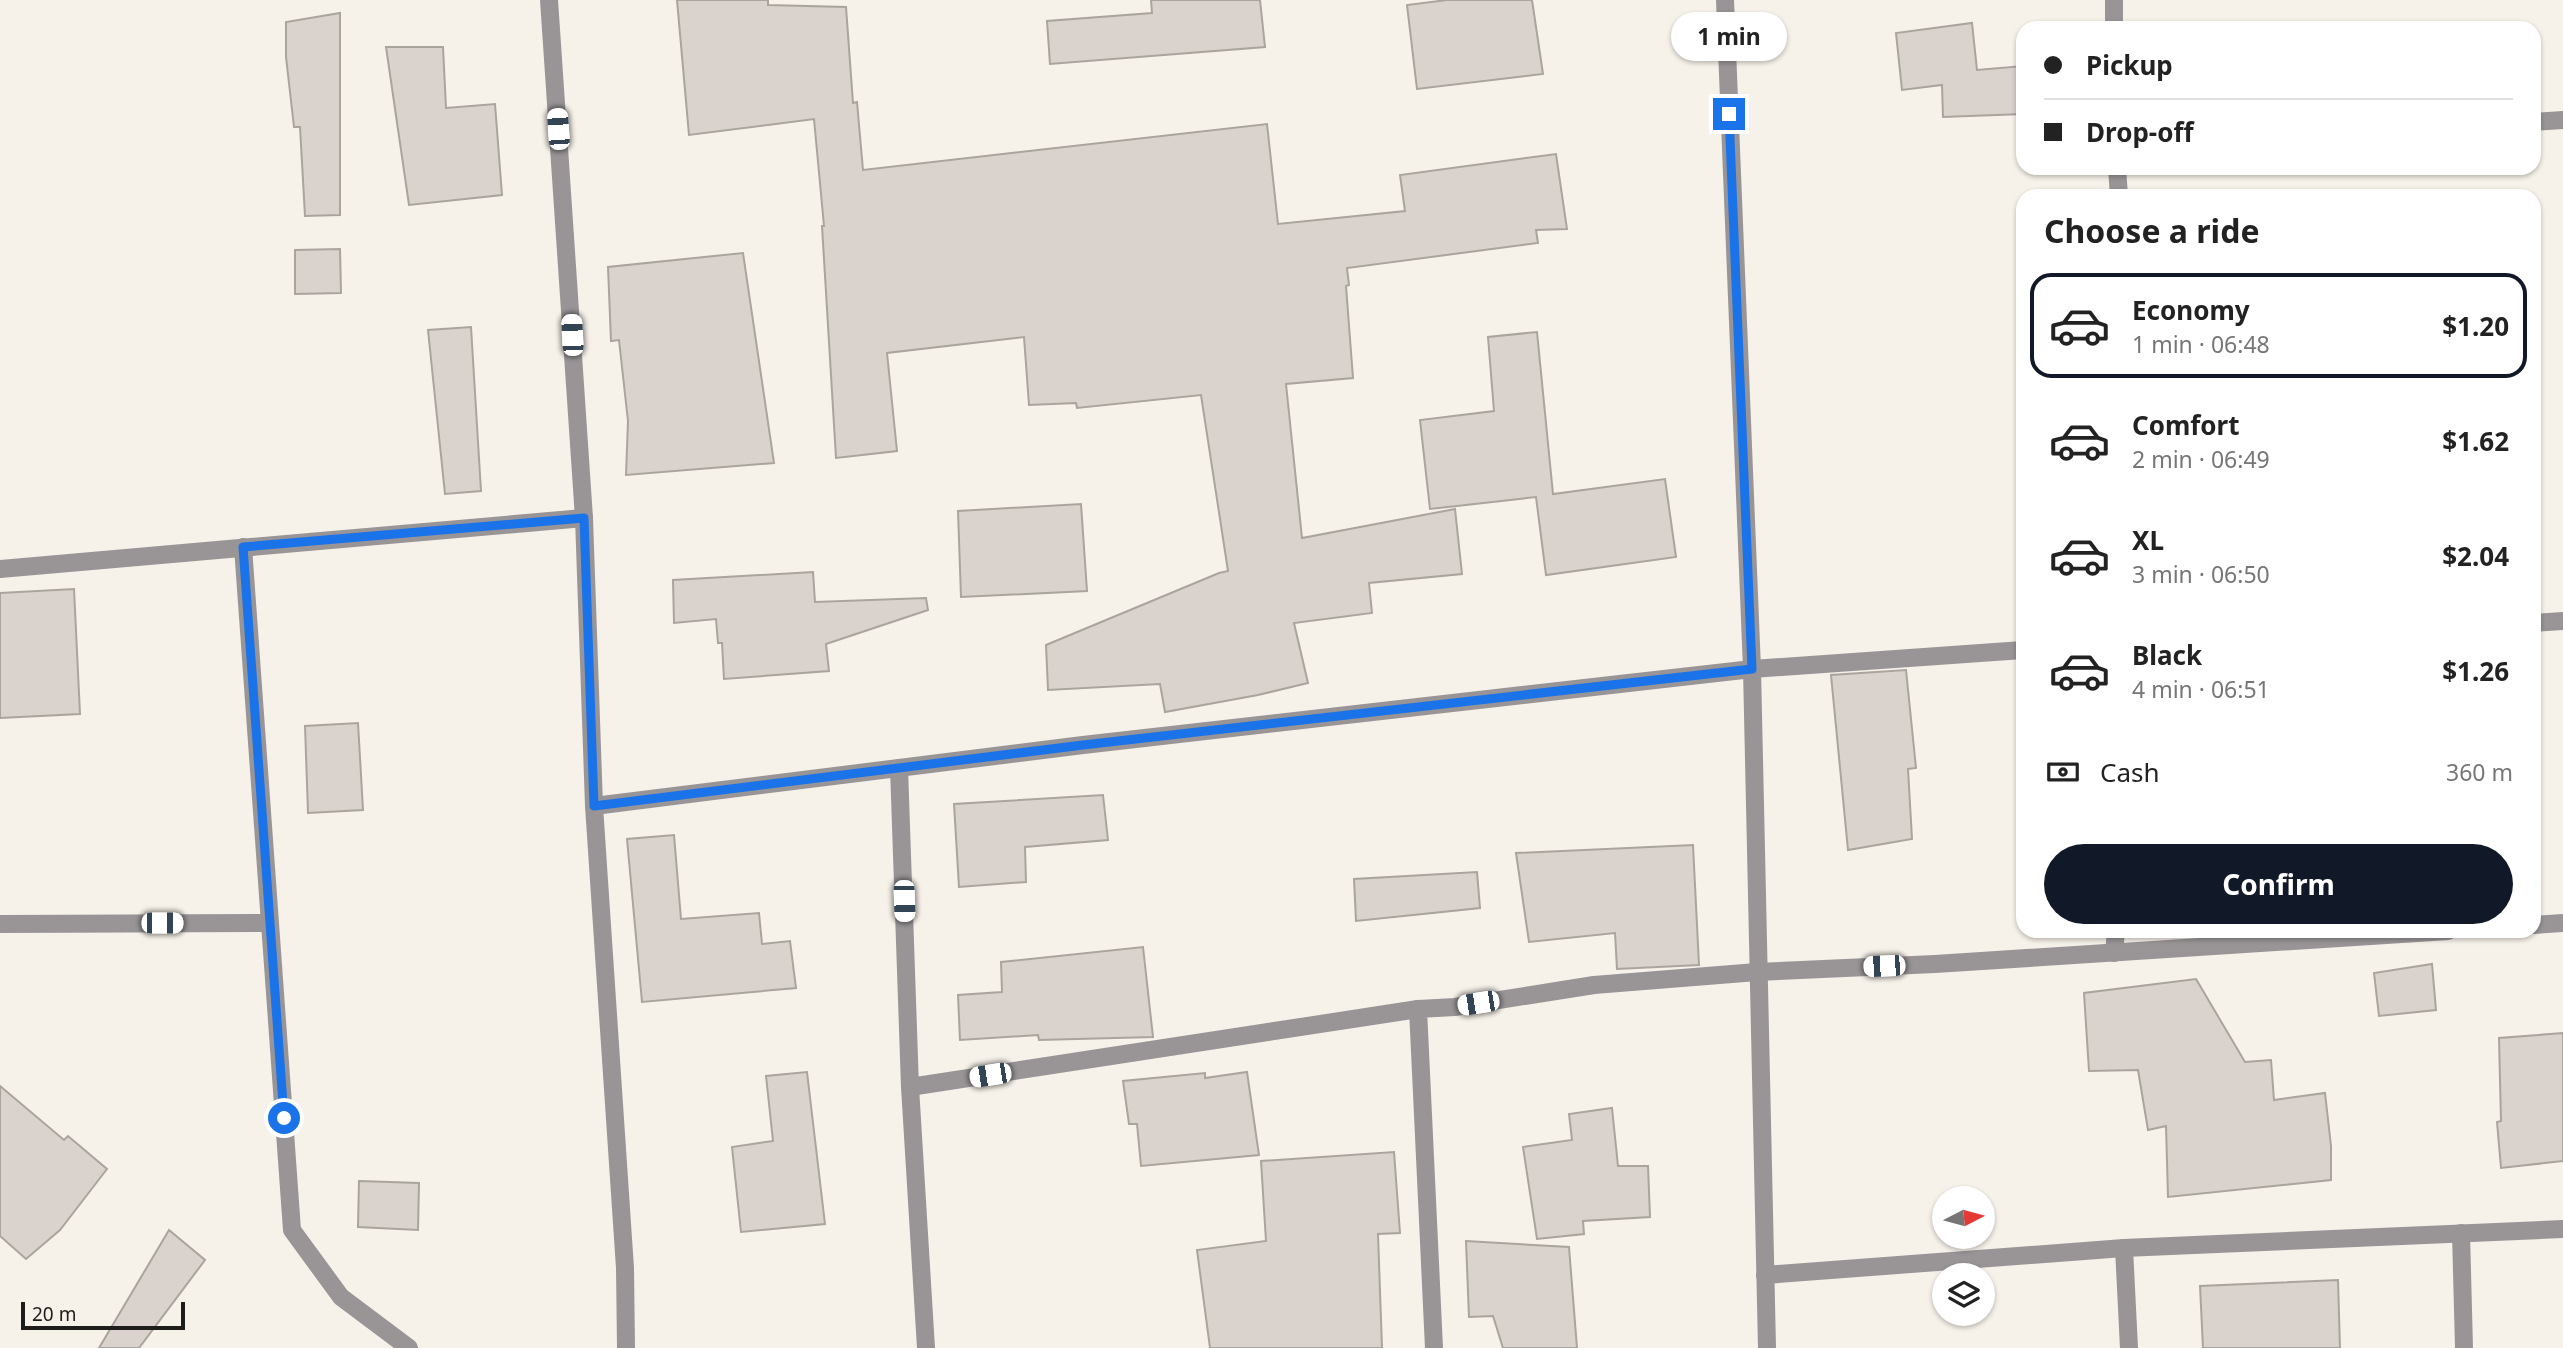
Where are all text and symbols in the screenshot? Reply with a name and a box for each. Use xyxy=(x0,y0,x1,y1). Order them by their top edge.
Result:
callout: 1 min xyxy=(1671,12,1787,61)
text: 1 min xyxy=(1697,20,1761,52)
text: Pickup xyxy=(2086,47,2173,83)
route end xyxy=(1713,98,1745,130)
car xyxy=(547,107,570,151)
text: Drop-off xyxy=(2086,114,2193,150)
text: Choose a ride xyxy=(2044,209,2260,252)
text: Economy xyxy=(2132,292,2250,328)
icon: car xyxy=(2048,294,2111,357)
text: $1.20 xyxy=(2442,308,2509,344)
car xyxy=(561,313,584,357)
text: 1 min · 06:48 xyxy=(2132,328,2270,360)
text: Comfort xyxy=(2132,407,2240,443)
icon: car xyxy=(2048,409,2111,472)
text: $1.62 xyxy=(2442,423,2509,459)
text: 2 min · 06:49 xyxy=(2132,443,2270,475)
text: XL xyxy=(2132,522,2164,558)
icon: car xyxy=(2048,524,2111,587)
text: $2.04 xyxy=(2442,538,2509,574)
text: 3 min · 06:50 xyxy=(2132,558,2270,590)
text: Black xyxy=(2132,637,2202,673)
icon: car xyxy=(2048,639,2111,702)
text: $1.26 xyxy=(2442,653,2509,689)
text: 4 min · 06:51 xyxy=(2132,673,2270,705)
icon: cash xyxy=(2044,753,2082,791)
text: Cash xyxy=(2100,754,2160,790)
text: 360 m xyxy=(2446,756,2513,788)
button: Confirm xyxy=(2044,844,2513,924)
car xyxy=(893,880,916,922)
car xyxy=(142,913,184,934)
car xyxy=(1863,955,1906,977)
car xyxy=(1456,989,1501,1017)
car xyxy=(968,1061,1013,1089)
route start xyxy=(268,1102,300,1134)
north arrow xyxy=(1932,1186,1995,1250)
map controls xyxy=(1932,1186,1995,1326)
button: layers xyxy=(1932,1263,1995,1326)
scale bar xyxy=(21,1299,186,1331)
text: 20 m xyxy=(32,1301,76,1327)

